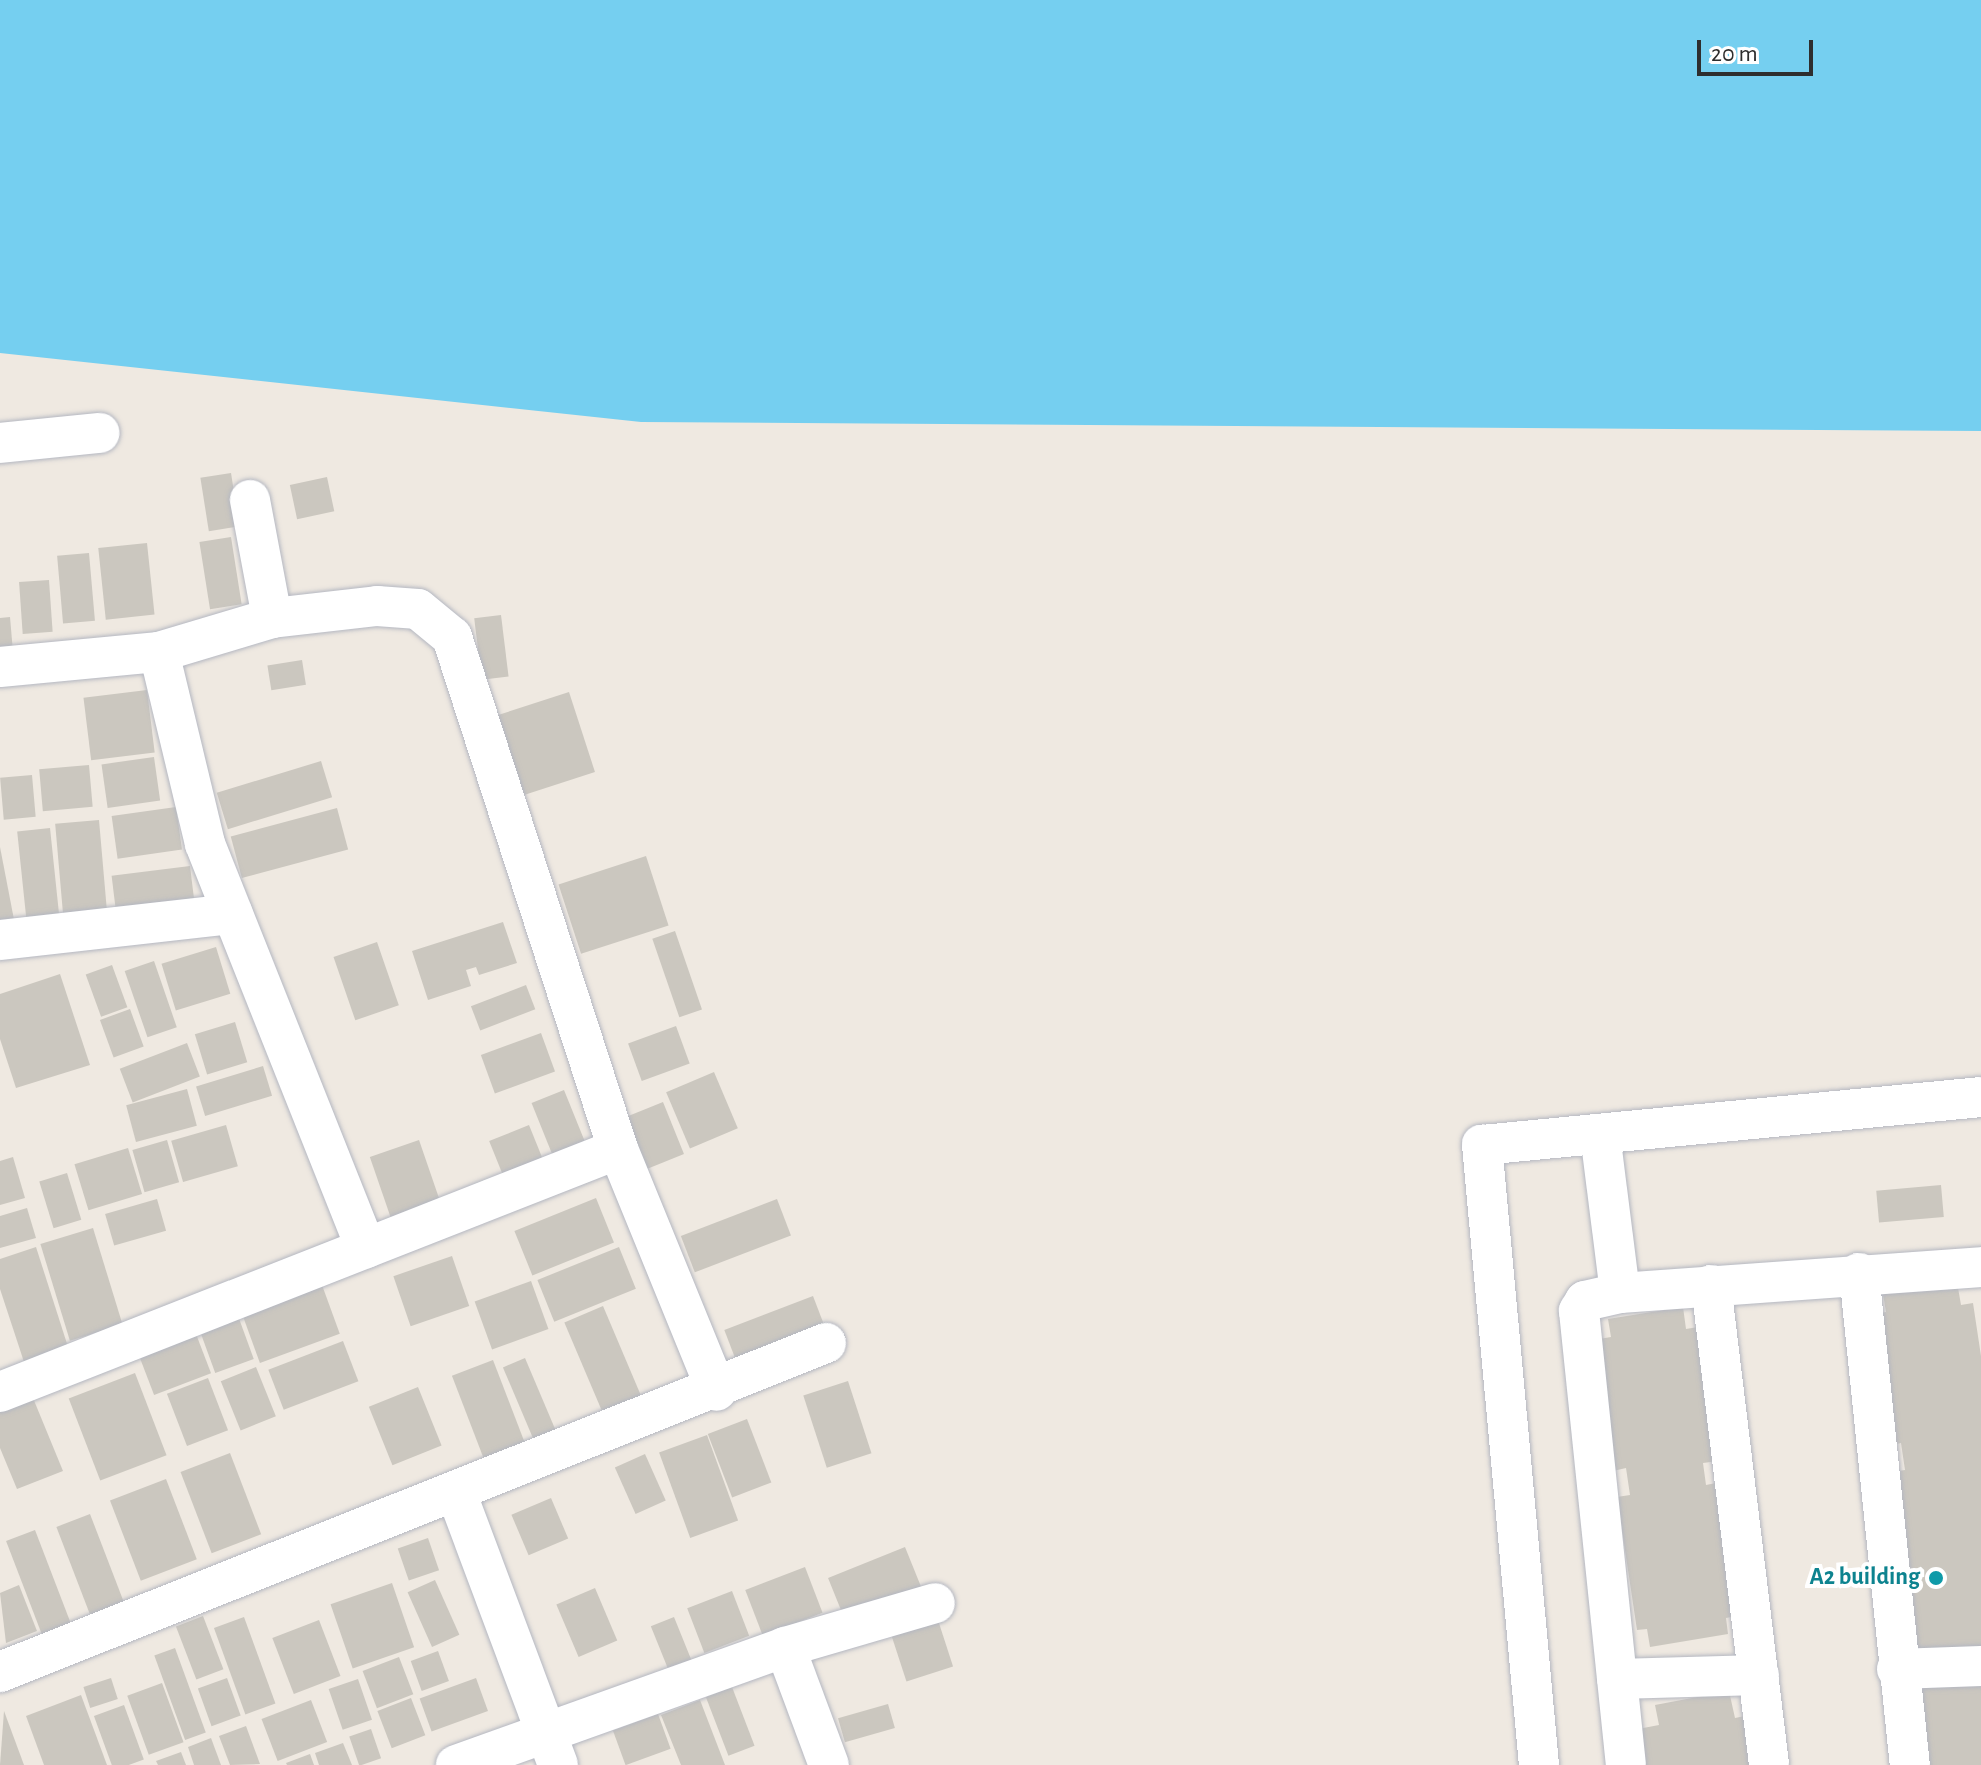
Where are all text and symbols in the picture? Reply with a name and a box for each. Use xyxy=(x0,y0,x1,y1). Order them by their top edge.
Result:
scale bar xyxy=(1701,24,1817,74)
text: 20 m xyxy=(1711,42,1758,66)
place label: A2 building xyxy=(1809,1564,1920,1592)
marker: A2 building xyxy=(1927,1569,1945,1587)

